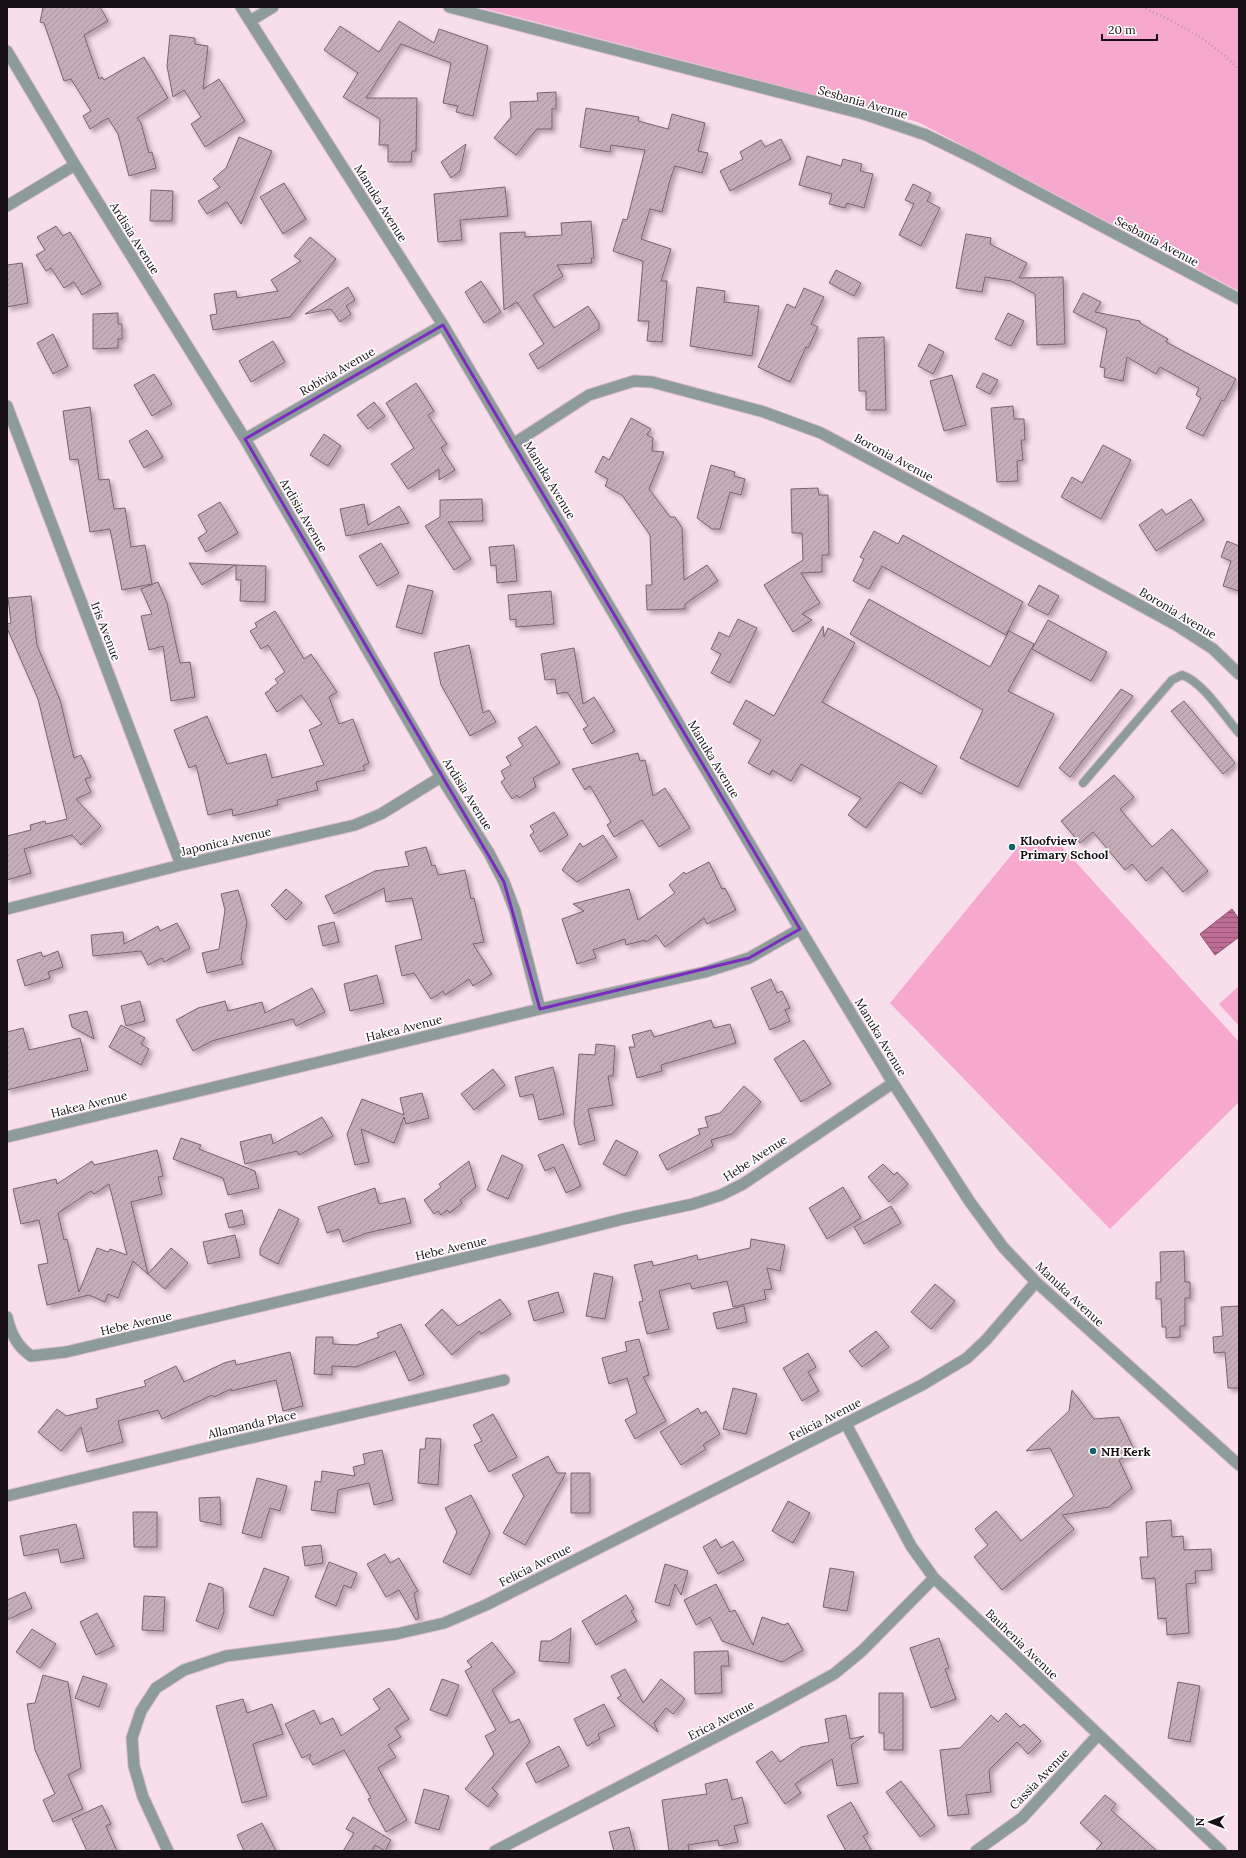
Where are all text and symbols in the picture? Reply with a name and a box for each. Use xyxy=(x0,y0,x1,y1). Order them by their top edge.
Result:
scale bar xyxy=(1102,16,1157,42)
text: 20 m xyxy=(1108,22,1136,37)
street label: Sesbania Avenue xyxy=(816,82,910,122)
street label: Manuka Avenue xyxy=(351,162,411,245)
street label: Ardisia Avenue xyxy=(106,198,163,277)
street label: Sesbania Avenue xyxy=(1113,213,1202,270)
street label: Robivia Avenue xyxy=(297,343,378,399)
street label: Boronia Avenue xyxy=(852,430,937,484)
street label: Manuka Avenue xyxy=(521,438,579,522)
street label: Ardisia Avenue xyxy=(276,475,331,555)
street label: Boronia Avenue xyxy=(1137,584,1220,642)
street label: Iris Avenue xyxy=(88,599,124,663)
street label: Manuka Avenue xyxy=(685,717,743,801)
street label: Ardisia Avenue xyxy=(439,754,496,833)
street label: Japonica Avenue xyxy=(179,823,273,859)
place label: Kloofview Primary School xyxy=(1020,833,1109,862)
marker: Kloofview Primary School xyxy=(1007,842,1017,852)
street label: Manuka Avenue xyxy=(852,995,910,1079)
street label: Hakea Avenue xyxy=(364,1011,444,1045)
street label: Hakea Avenue xyxy=(49,1087,129,1121)
street label: Hebe Avenue xyxy=(720,1132,790,1184)
street label: Hebe Avenue xyxy=(414,1232,489,1264)
street label: Manuka Avenue xyxy=(1033,1258,1108,1330)
street label: Hebe Avenue xyxy=(99,1307,174,1339)
street label: Felicia Avenue xyxy=(786,1394,864,1444)
street label: Allamanda Place xyxy=(205,1406,298,1442)
place label: NH Kerk xyxy=(1101,1444,1151,1459)
marker: NH Kerk xyxy=(1088,1446,1098,1456)
street label: Felicia Avenue xyxy=(496,1540,574,1590)
street label: Bauhenia Avenue xyxy=(983,1606,1062,1683)
street label: Erica Avenue xyxy=(685,1697,757,1743)
street label: Cassia Avenue xyxy=(1006,1745,1072,1813)
north arrow xyxy=(1190,1802,1230,1842)
text: N xyxy=(1193,1817,1207,1826)

